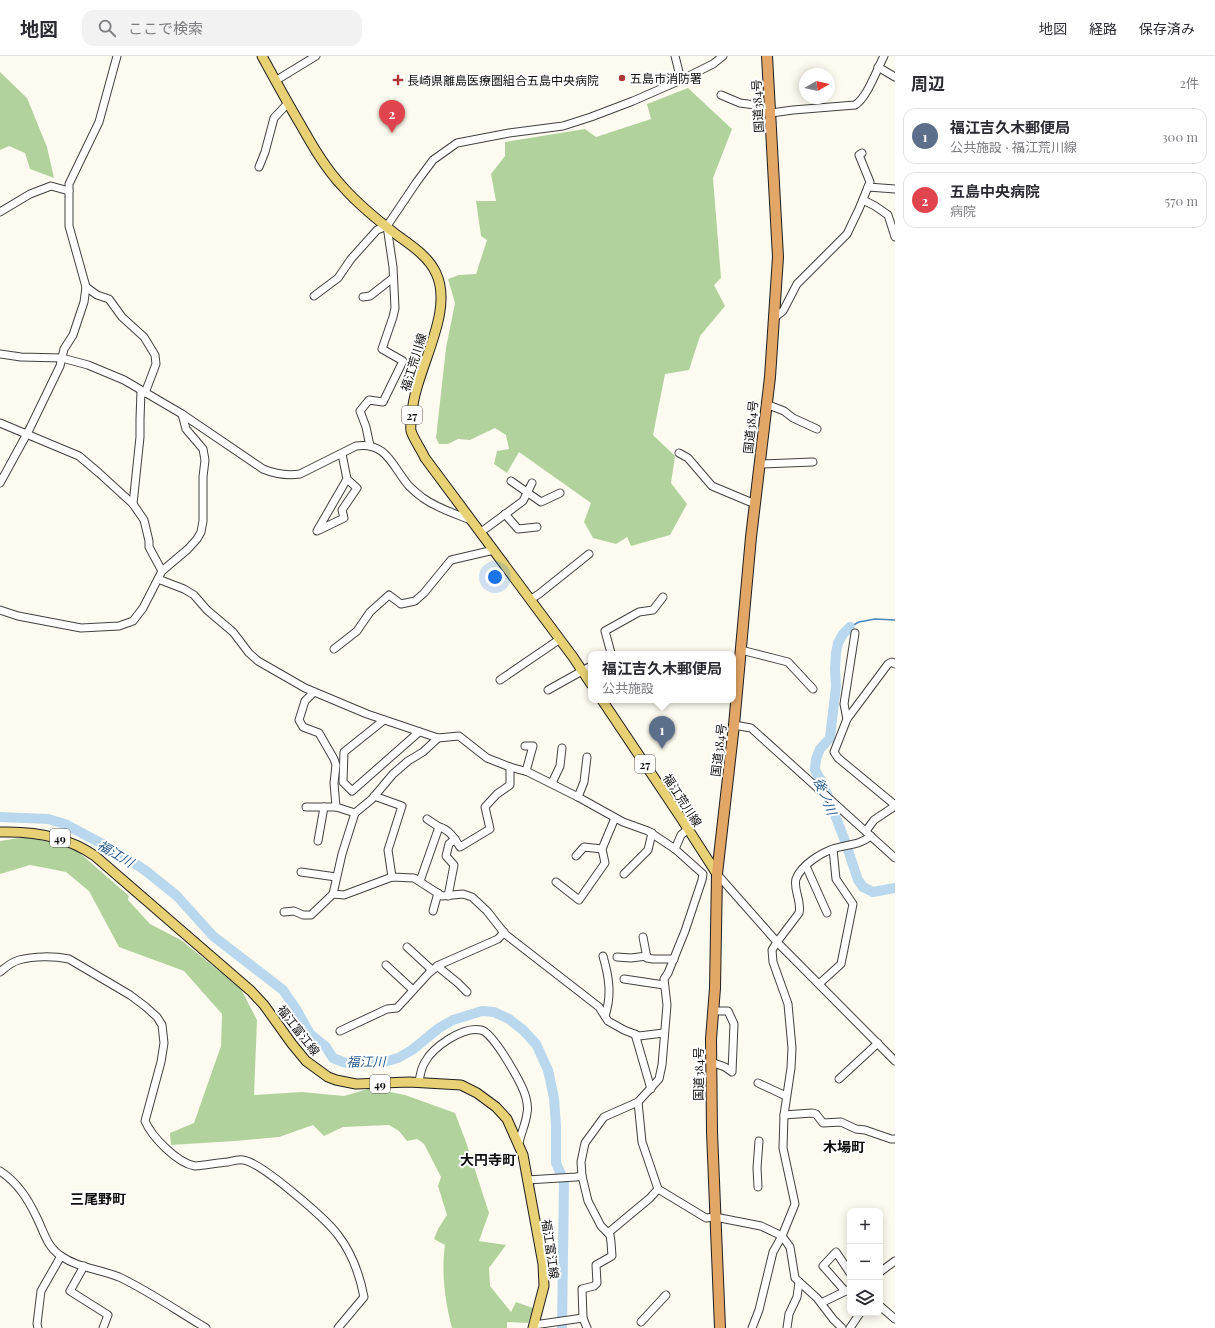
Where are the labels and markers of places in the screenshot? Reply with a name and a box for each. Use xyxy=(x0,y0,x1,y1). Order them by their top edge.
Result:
place label: 五島市消防署 xyxy=(630,70,702,86)
place label: 長崎県離島医療圏組合五島中央病院 xyxy=(407,72,599,88)
marker: 五島市消防署 xyxy=(617,73,627,83)
marker: 長崎県離島医療圏組合五島中央病院 xyxy=(392,74,404,86)
pin: 2 xyxy=(379,100,405,133)
pin: 1 xyxy=(649,716,675,749)

